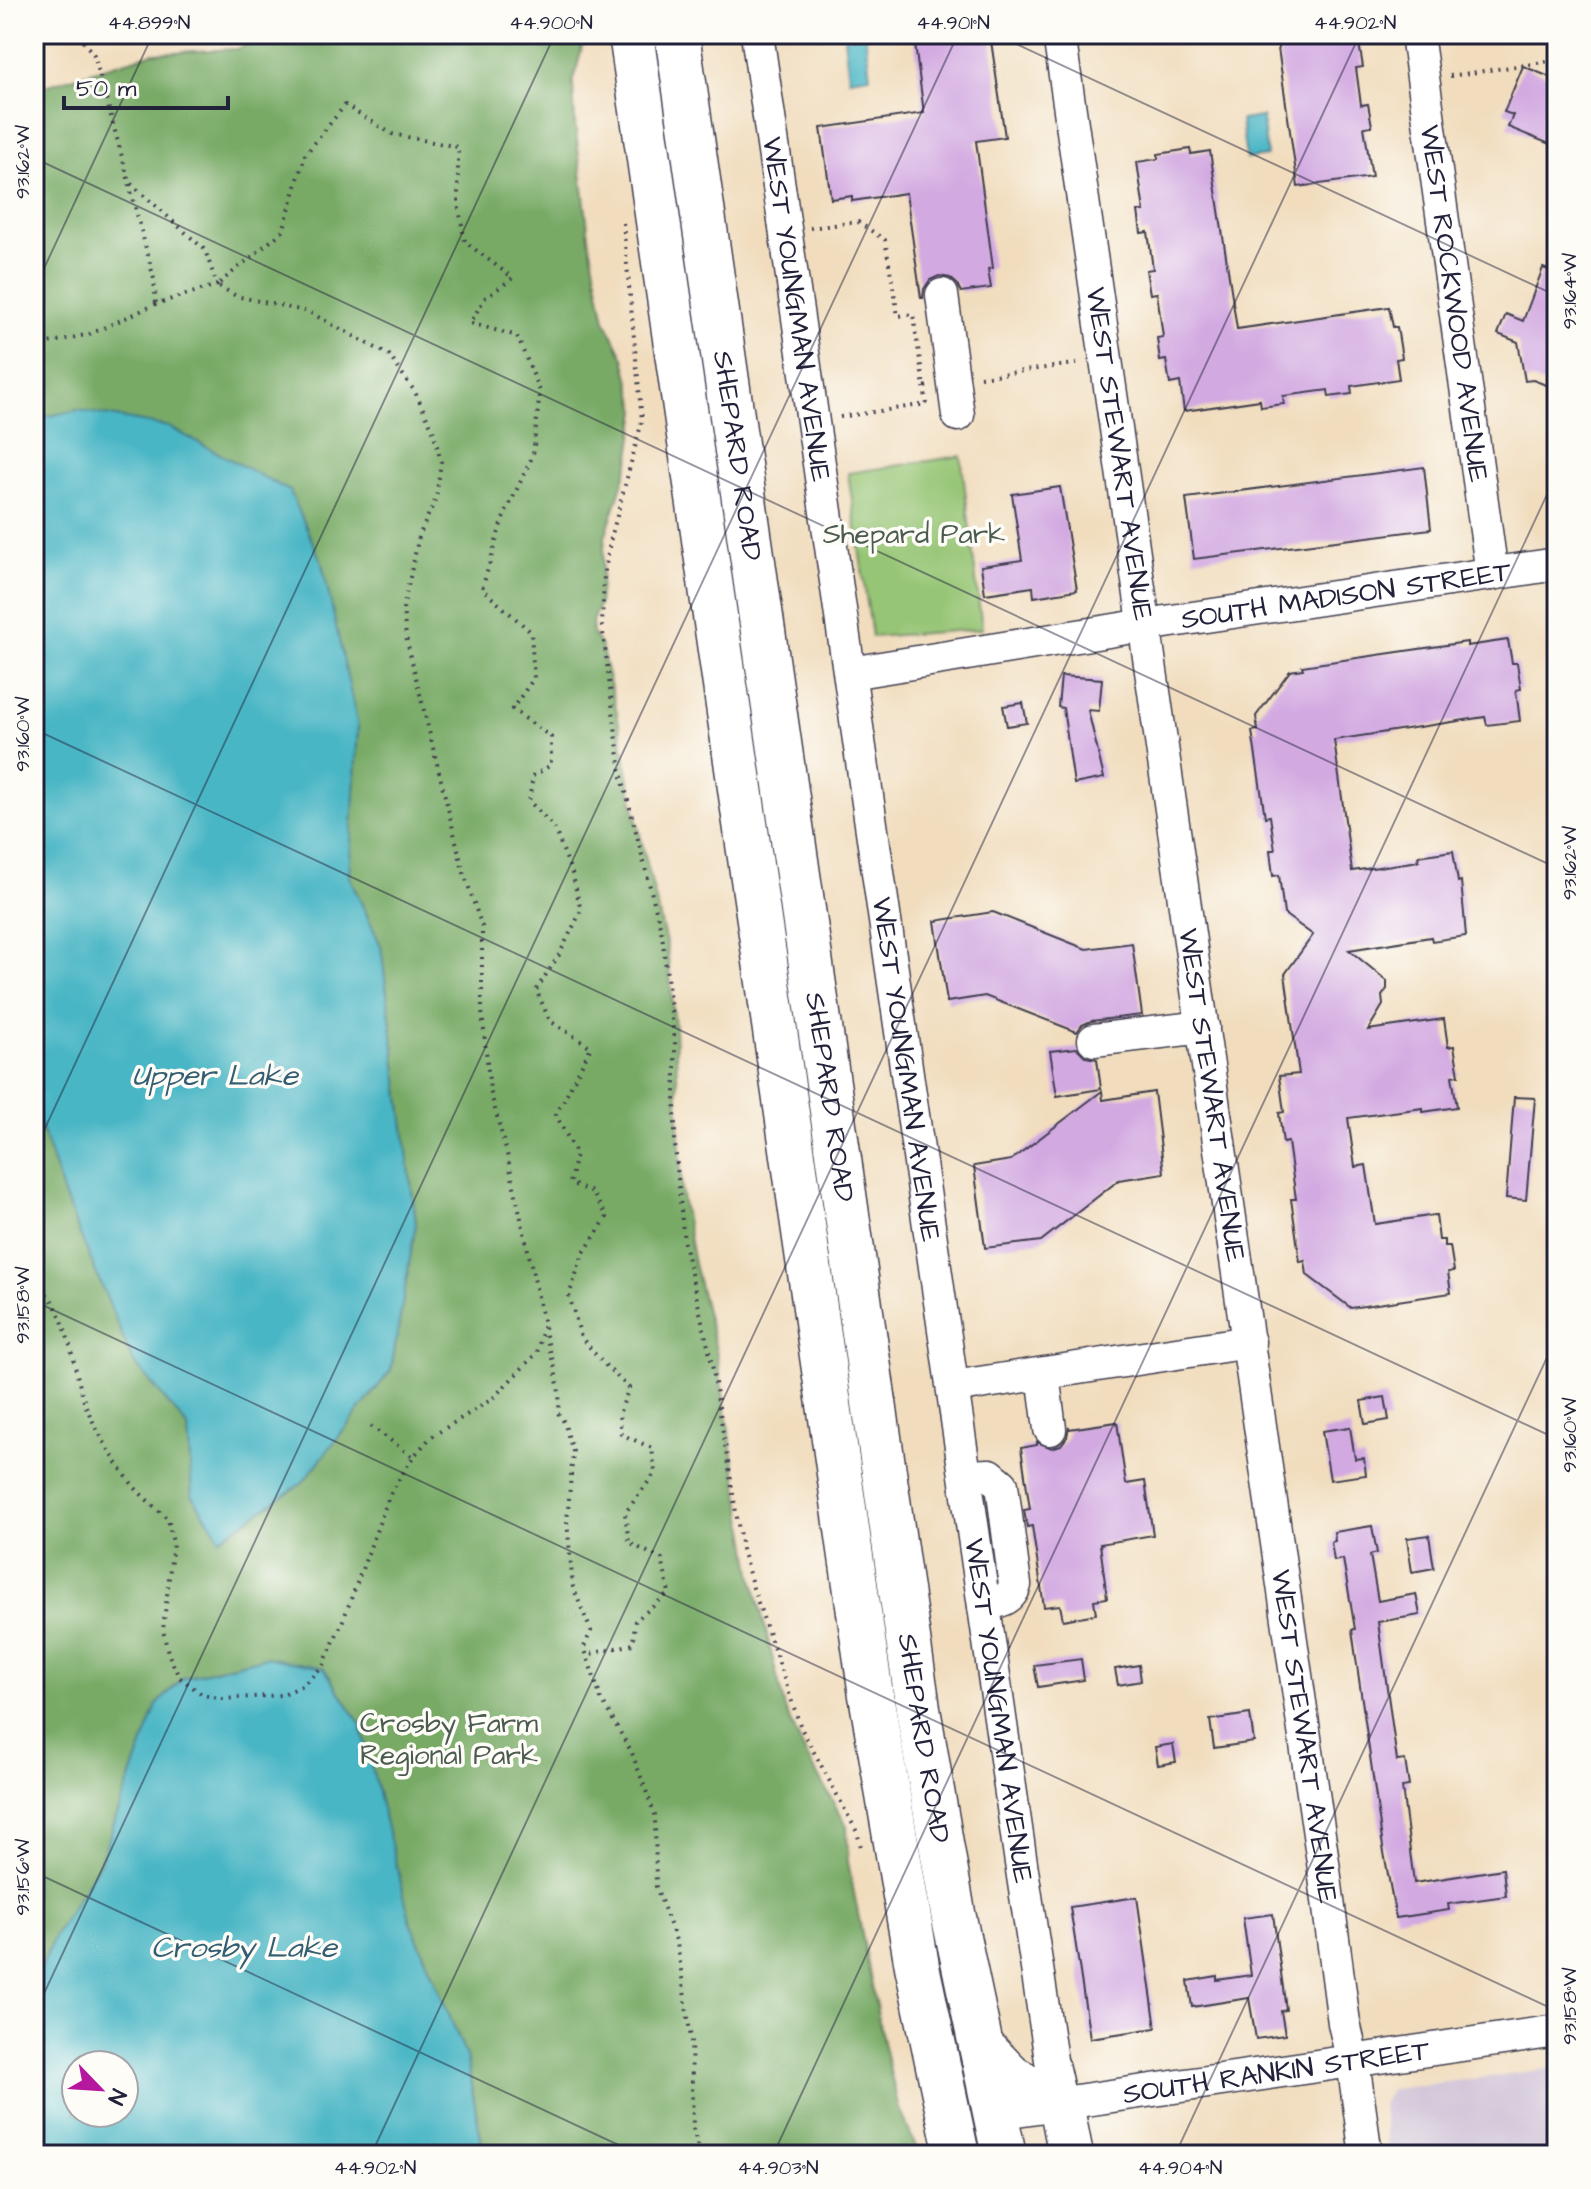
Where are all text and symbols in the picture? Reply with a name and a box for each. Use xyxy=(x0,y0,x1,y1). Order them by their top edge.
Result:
text: 44.899°N xyxy=(108,9,190,37)
text: 44.900°N xyxy=(509,9,593,37)
text: 44.901°N xyxy=(916,9,990,37)
text: 44.902°N xyxy=(1314,9,1396,37)
scale bar xyxy=(64,60,228,110)
text: 50 m xyxy=(76,72,137,106)
street label: WEST ROCKWOOD AVENUE xyxy=(1410,122,1499,485)
text: 93.162°W xyxy=(9,125,37,199)
street label: WEST YOUNGMAN AVENUE xyxy=(753,134,841,484)
text: 93.164°W xyxy=(1556,253,1584,329)
street label: WEST STEWART AVENUE xyxy=(1076,284,1163,623)
street label: SHEPARD ROAD xyxy=(703,348,772,563)
park label: Shepard Park xyxy=(823,515,1005,554)
street label: SOUTH MADISON STREET xyxy=(1178,551,1514,639)
text: 93.160°W xyxy=(9,696,37,772)
text: 93.162°W xyxy=(1556,826,1584,900)
street label: WEST YOUNGMAN AVENUE xyxy=(862,894,951,1245)
street label: WEST STEWART AVENUE xyxy=(1169,926,1256,1265)
street label: SHEPARD ROAD xyxy=(796,990,864,1204)
water label: Upper Lake xyxy=(132,1055,300,1097)
text: 93.158°W xyxy=(9,1266,37,1344)
text: 93.160°W xyxy=(1556,1397,1584,1473)
street label: WEST YOUNGMAN AVENUE xyxy=(955,1536,1043,1886)
street label: WEST STEWART AVENUE xyxy=(1262,1567,1348,1906)
street label: SHEPARD ROAD xyxy=(888,1631,960,1846)
park label: Crosby Farm Regional Park xyxy=(360,1704,538,1776)
text: 93.156°W xyxy=(9,1838,37,1915)
water label: Crosby Lake xyxy=(151,1927,339,1970)
text: 93.158°W xyxy=(1556,1967,1584,2045)
street label: SOUTH RANKIN STREET xyxy=(1120,2030,1433,2114)
north arrow xyxy=(60,2049,140,2129)
text: N xyxy=(100,2084,134,2110)
text: 44.902°N xyxy=(334,2154,416,2182)
text: 44.903°N xyxy=(737,2154,819,2182)
text: 44.904°N xyxy=(1138,2154,1222,2182)

